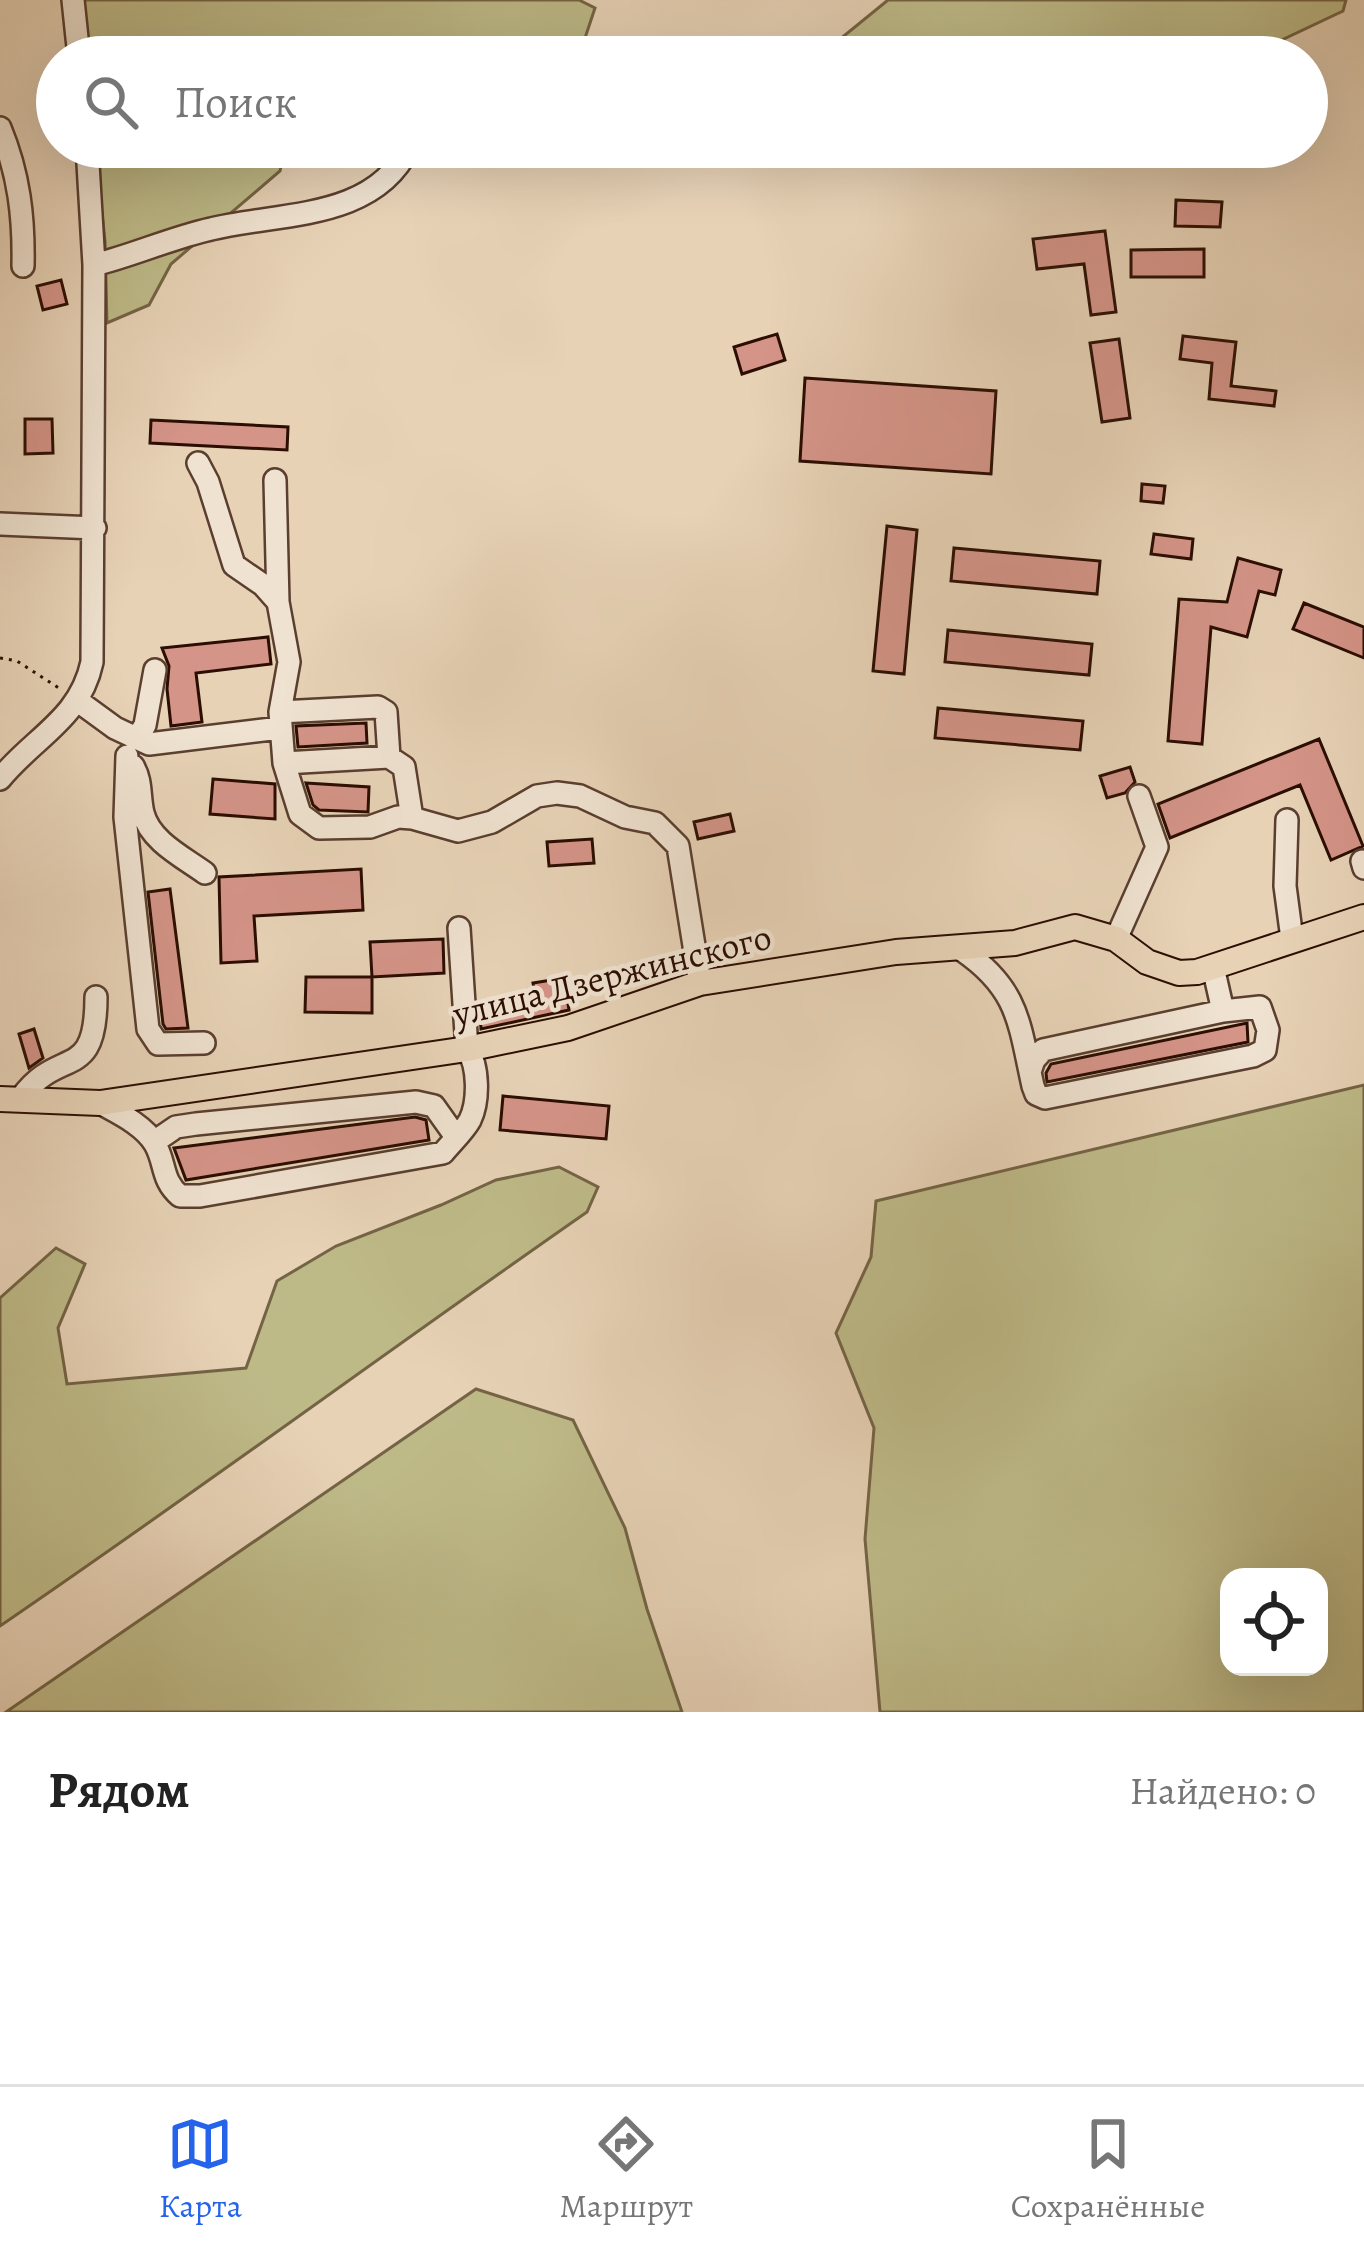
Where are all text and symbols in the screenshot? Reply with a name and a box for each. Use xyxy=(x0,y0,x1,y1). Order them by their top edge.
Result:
search box xyxy=(36,36,1328,168)
icon: search xyxy=(78,69,144,135)
text: Поиск xyxy=(174,71,297,133)
street label: улица Дзержинского xyxy=(447,912,776,1038)
map controls xyxy=(1220,1568,1328,1676)
button: locate xyxy=(1220,1568,1328,1676)
text: Рядом xyxy=(48,1755,190,1825)
text: Найдено: 0 xyxy=(1129,1764,1316,1817)
tab: Карта xyxy=(159,2111,242,2228)
tab: Маршрут xyxy=(559,2111,693,2228)
tab: Сохранённые xyxy=(1011,2111,1205,2228)

